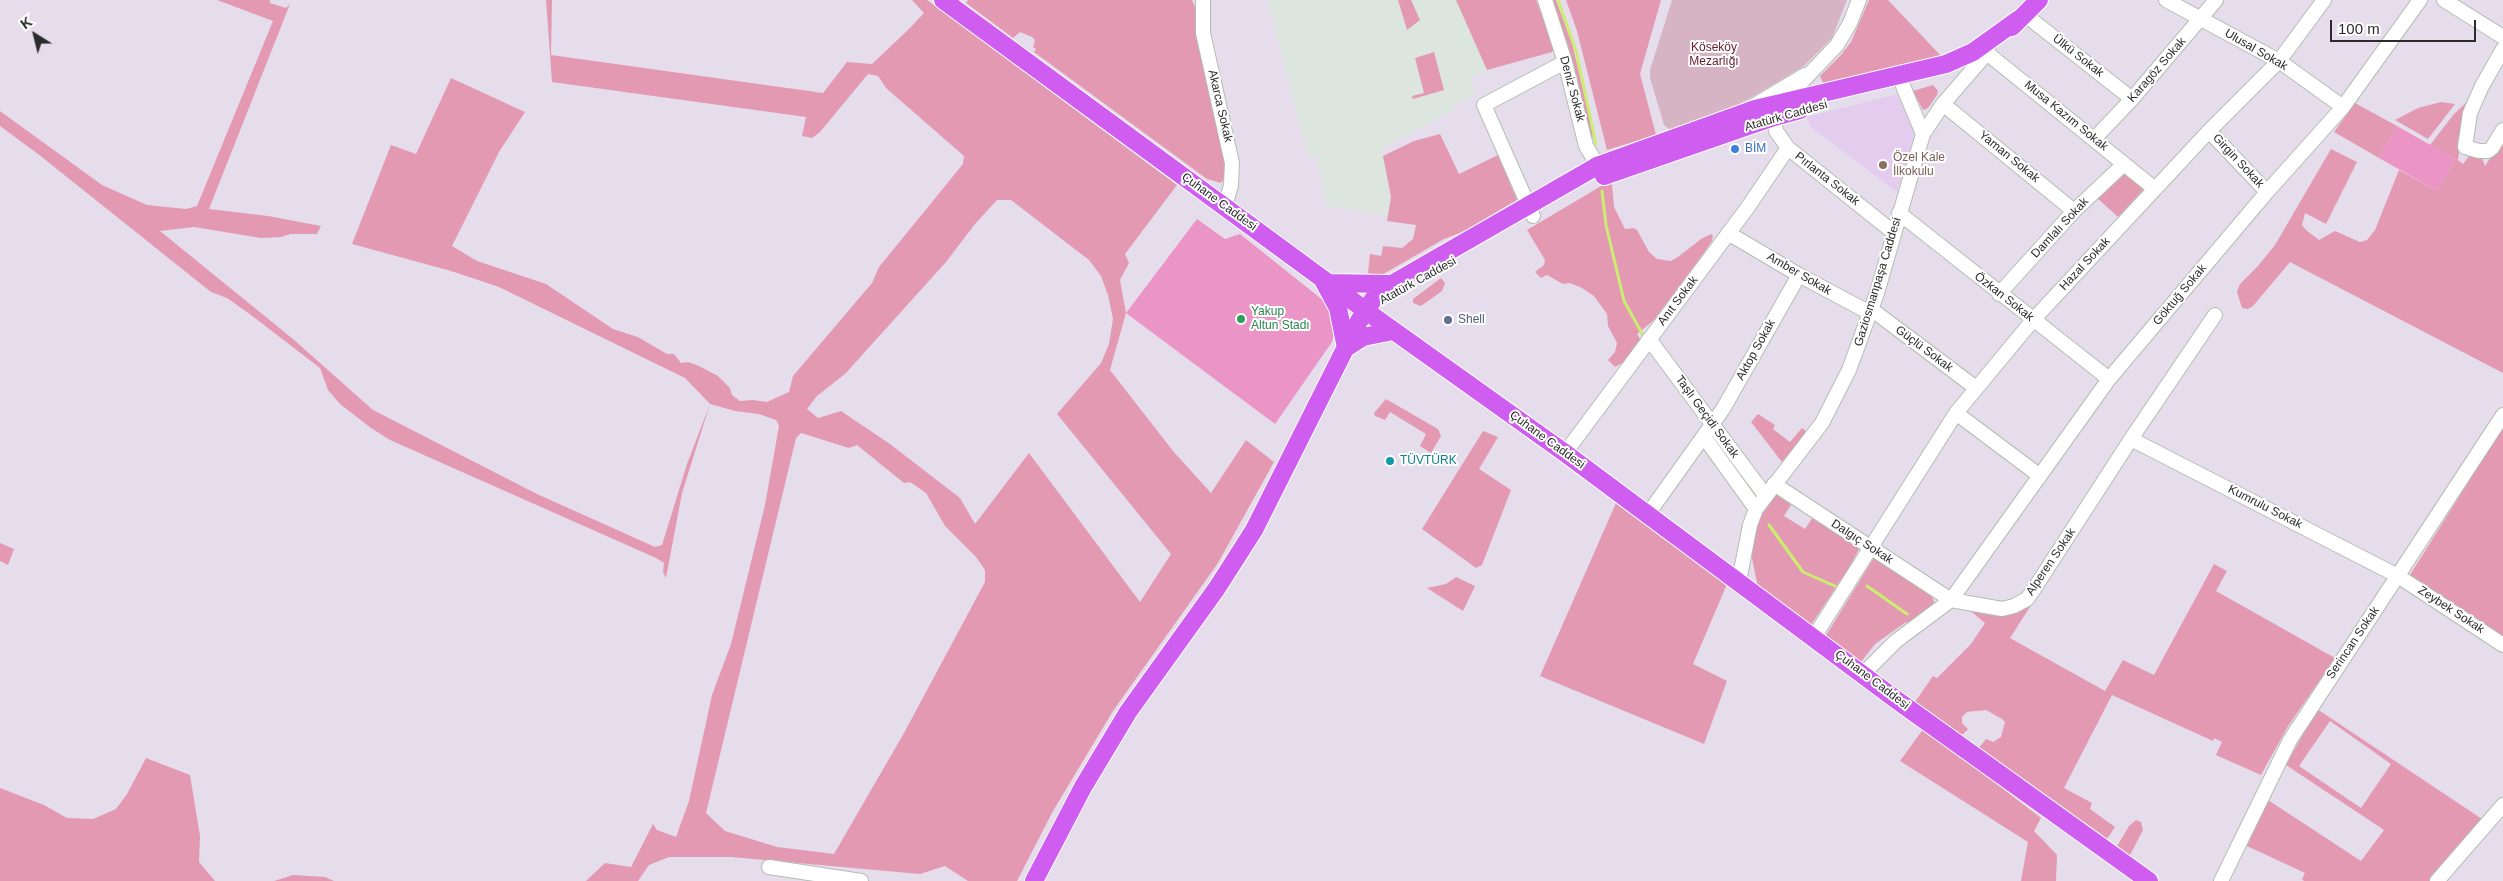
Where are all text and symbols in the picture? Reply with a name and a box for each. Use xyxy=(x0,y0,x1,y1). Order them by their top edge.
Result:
north arrow xyxy=(10,10,60,60)
scale bar xyxy=(2333,10,2479,42)
text: K xyxy=(17,13,35,32)
text: 100 m xyxy=(2338,20,2380,37)
street label: Ulusal Sokak xyxy=(2222,26,2290,74)
street label: Ülkü Sokak xyxy=(2050,32,2106,80)
street label: Karagöz Sokak xyxy=(2125,35,2189,105)
park label: Köseköy Mezarlığı xyxy=(1689,41,1739,69)
street label: Deniz Sokak xyxy=(1556,55,1588,123)
street label: Akarca Sokak xyxy=(1205,68,1235,144)
street label: Musa Kazım Sokak xyxy=(2021,78,2111,154)
street label: Atatürk Caddesi xyxy=(1743,97,1829,135)
street label: Yaman Sokak xyxy=(1976,128,2042,186)
street label: Girgin Sokak xyxy=(2209,131,2267,191)
place label: BİM xyxy=(1745,142,1766,156)
marker: BİM xyxy=(1729,143,1741,155)
street label: Pırlanta Sokak xyxy=(1792,149,1862,209)
place label: Özel Kale İlkokulu xyxy=(1893,151,1945,179)
marker: Özel Kale İlkokulu xyxy=(1877,159,1889,171)
street label: Çuhane Caddesi xyxy=(1179,170,1259,234)
street label: Damlalı Sokak xyxy=(2028,195,2092,261)
street label: Gaziosmanpaşa Caddesi xyxy=(1852,216,1904,348)
street label: Hazal Sokak xyxy=(2057,234,2113,294)
street label: Amber Sokak xyxy=(1764,250,1834,298)
street label: Atatürk Caddesi xyxy=(1377,254,1459,308)
street label: Göktuğ Sokak xyxy=(2150,262,2210,328)
street label: Özkan Sokak xyxy=(1971,269,2037,325)
street label: Anıt Sokak xyxy=(1655,273,1701,329)
place label: Yakup Altun Stadı xyxy=(1251,305,1310,333)
marker: Yakup Altun Stadı xyxy=(1235,313,1247,325)
place label: Shell xyxy=(1458,313,1485,327)
marker: Shell xyxy=(1442,314,1454,326)
street label: Aktop Sokak xyxy=(1733,317,1779,383)
street label: Güçlü Sokak xyxy=(1893,323,1955,375)
street label: Taşlı Geçidi Sokak xyxy=(1672,373,1742,461)
street label: Çuhane Caddesi xyxy=(1507,408,1587,472)
place label: TÜVTÜRK xyxy=(1400,454,1457,468)
marker: TÜVTÜRK xyxy=(1384,455,1396,467)
street label: Kumrulu Sokak xyxy=(2225,482,2305,532)
street label: Dalgıç Sokak xyxy=(1828,517,1896,567)
street label: Alperen Sokak xyxy=(2023,526,2079,598)
street label: Zeybek Sokak xyxy=(2415,583,2487,637)
street label: Serincan Sokak xyxy=(2324,604,2382,682)
street label: Çuhane Caddesi xyxy=(1832,647,1912,713)

